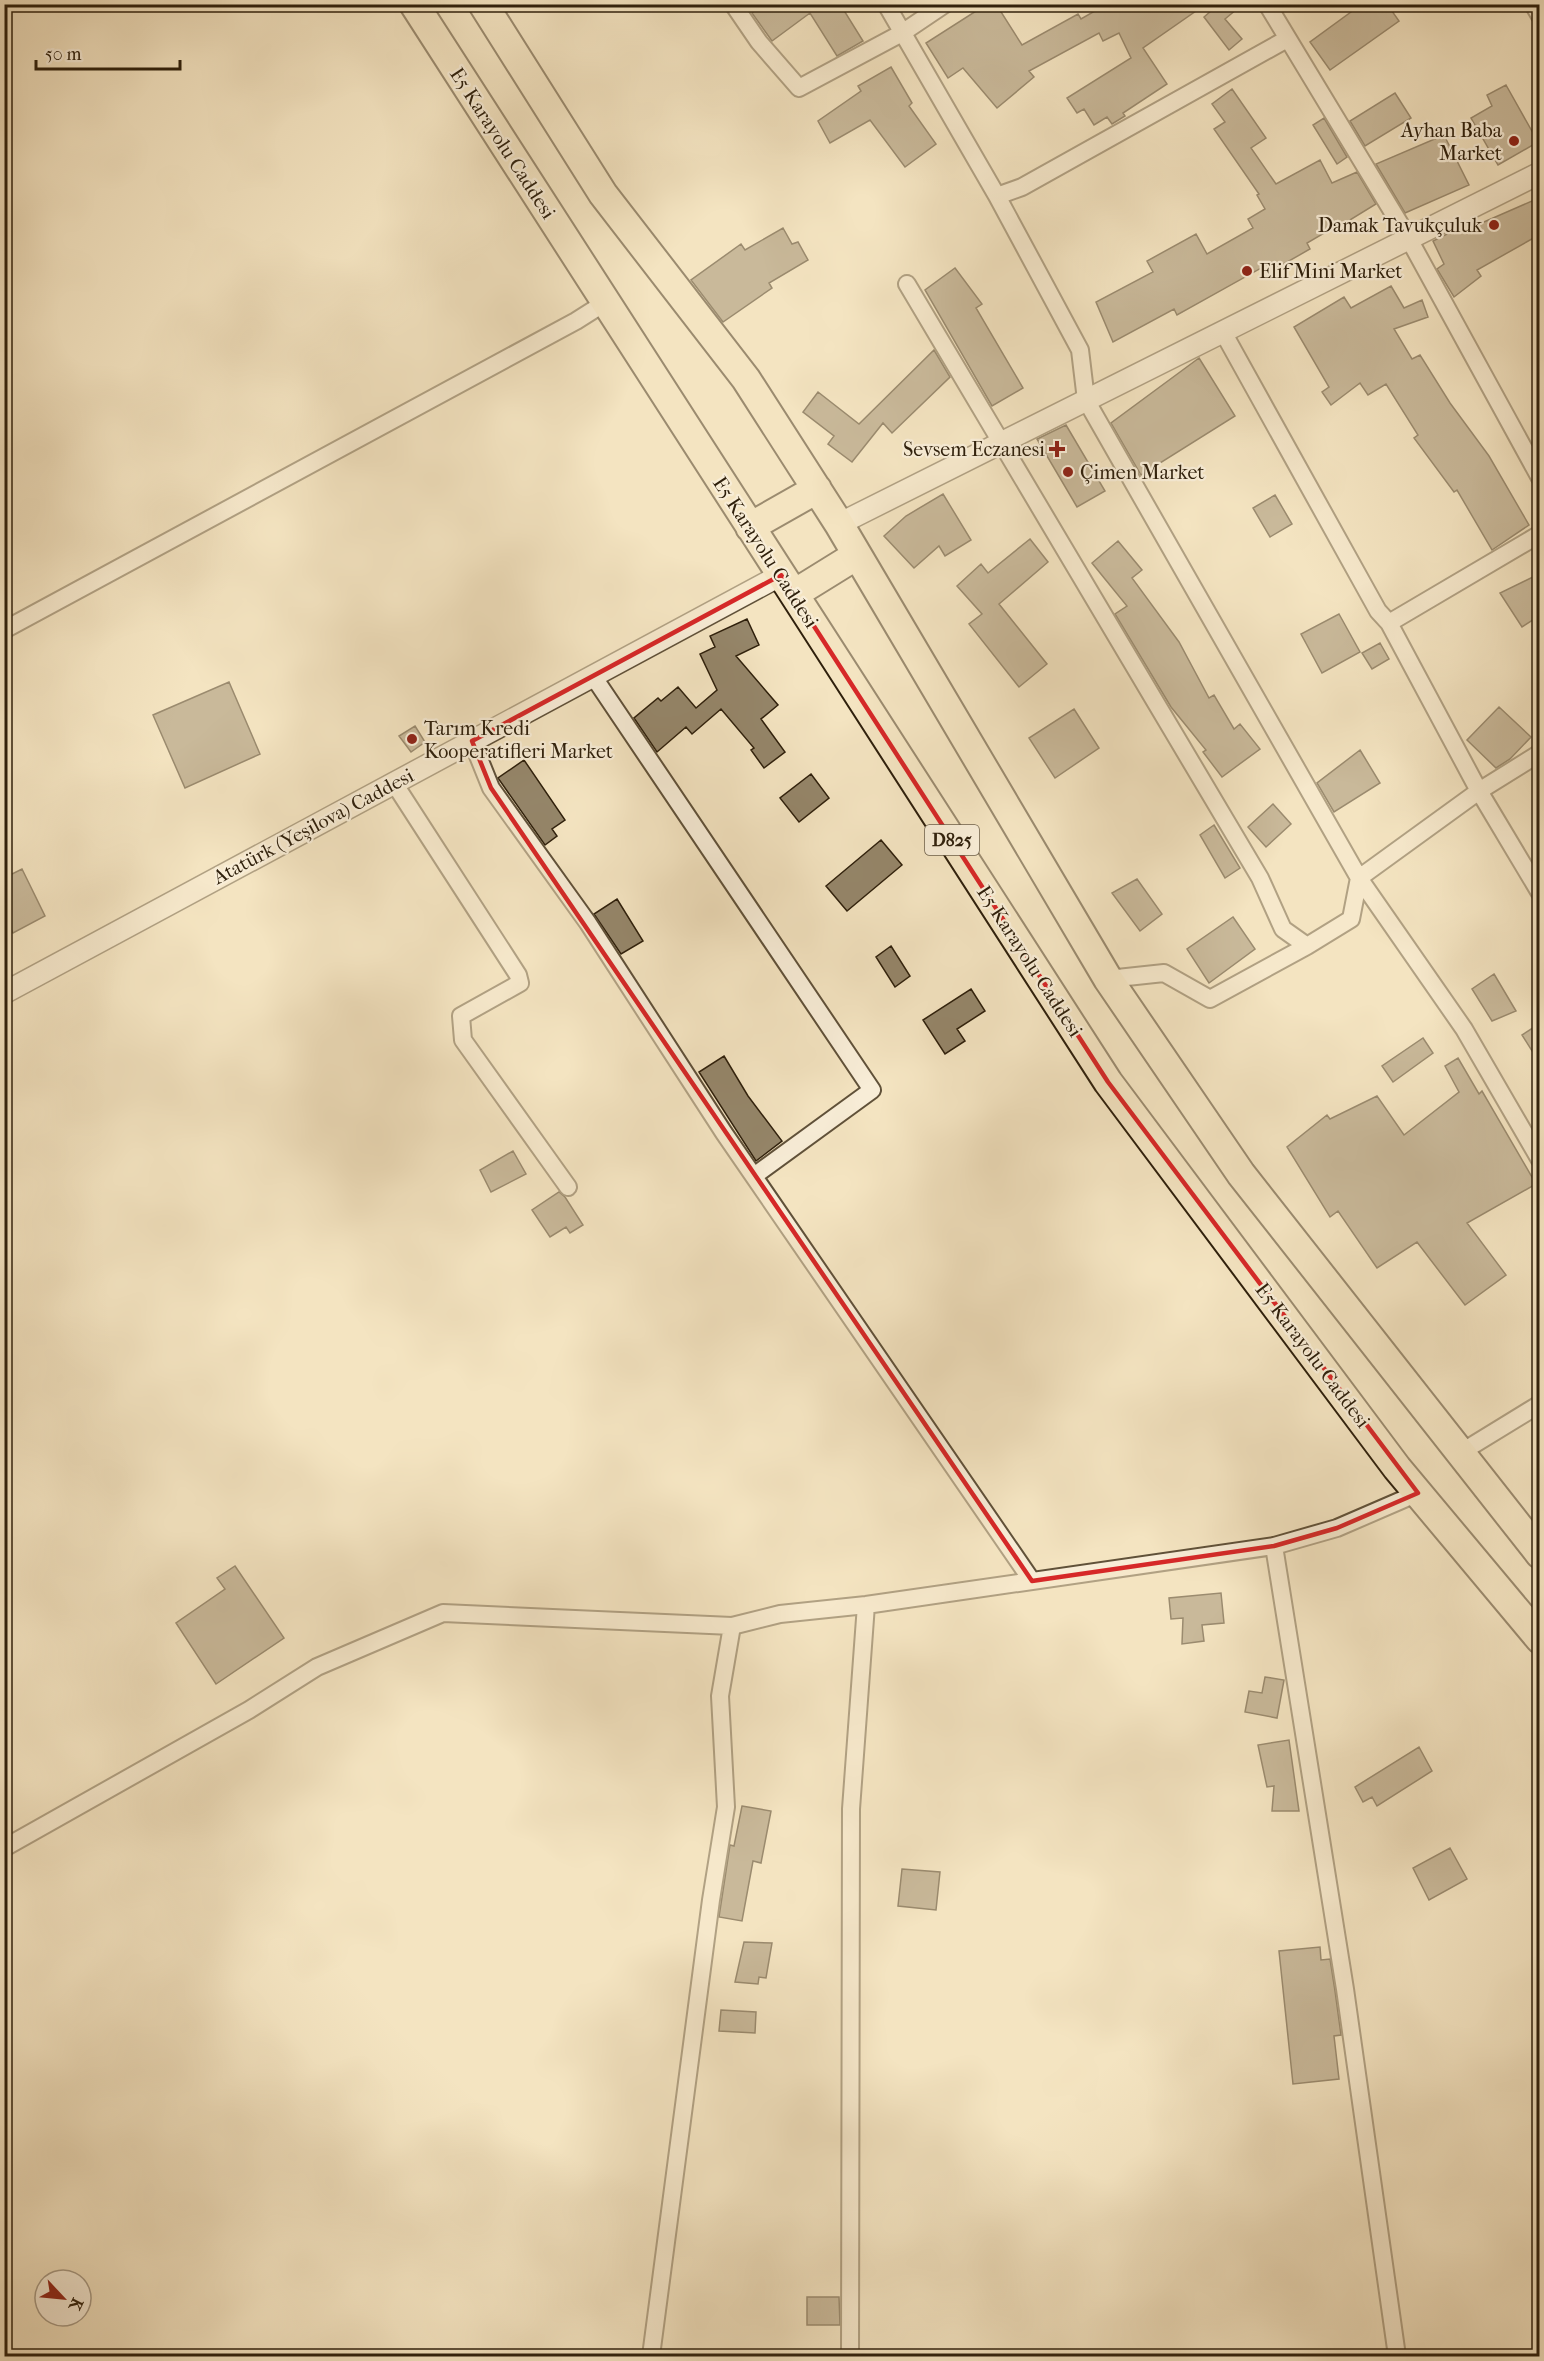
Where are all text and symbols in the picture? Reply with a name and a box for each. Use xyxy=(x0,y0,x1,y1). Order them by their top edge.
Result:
scale bar xyxy=(36,33,180,71)
text: 50 m xyxy=(45,44,82,65)
street label: E5 Karayolu Caddesi xyxy=(445,63,560,223)
place label: Ayhan Baba Market xyxy=(1400,119,1503,165)
marker: Ayhan Baba Market xyxy=(1507,134,1521,148)
place label: Damak Tavukçuluk xyxy=(1318,214,1483,237)
marker: Damak Tavukçuluk xyxy=(1487,218,1501,232)
place label: Elif Mini Market xyxy=(1259,260,1402,283)
marker: Elif Mini Market xyxy=(1240,264,1254,278)
place label: Sevsem Eczanesi xyxy=(903,438,1045,461)
marker: Sevsem Eczanesi xyxy=(1050,442,1064,456)
place label: Çimen Market xyxy=(1080,461,1204,485)
marker: Çimen Market xyxy=(1061,465,1075,479)
street label: E5 Karayolu Caddesi xyxy=(708,472,823,632)
place label: Tarım Kredi Kooperatifleri Market xyxy=(424,717,613,763)
marker: Tarım Kredi Kooperatifleri Market xyxy=(405,732,419,746)
street label: Atatürk (Yeşilova) Caddesi xyxy=(208,764,418,890)
road number: D825 xyxy=(925,825,979,855)
street label: E5 Karayolu Caddesi xyxy=(972,881,1087,1041)
street label: E5 Karayolu Caddesi xyxy=(1251,1278,1375,1432)
north arrow xyxy=(33,2268,93,2328)
text: K xyxy=(64,2295,87,2315)

